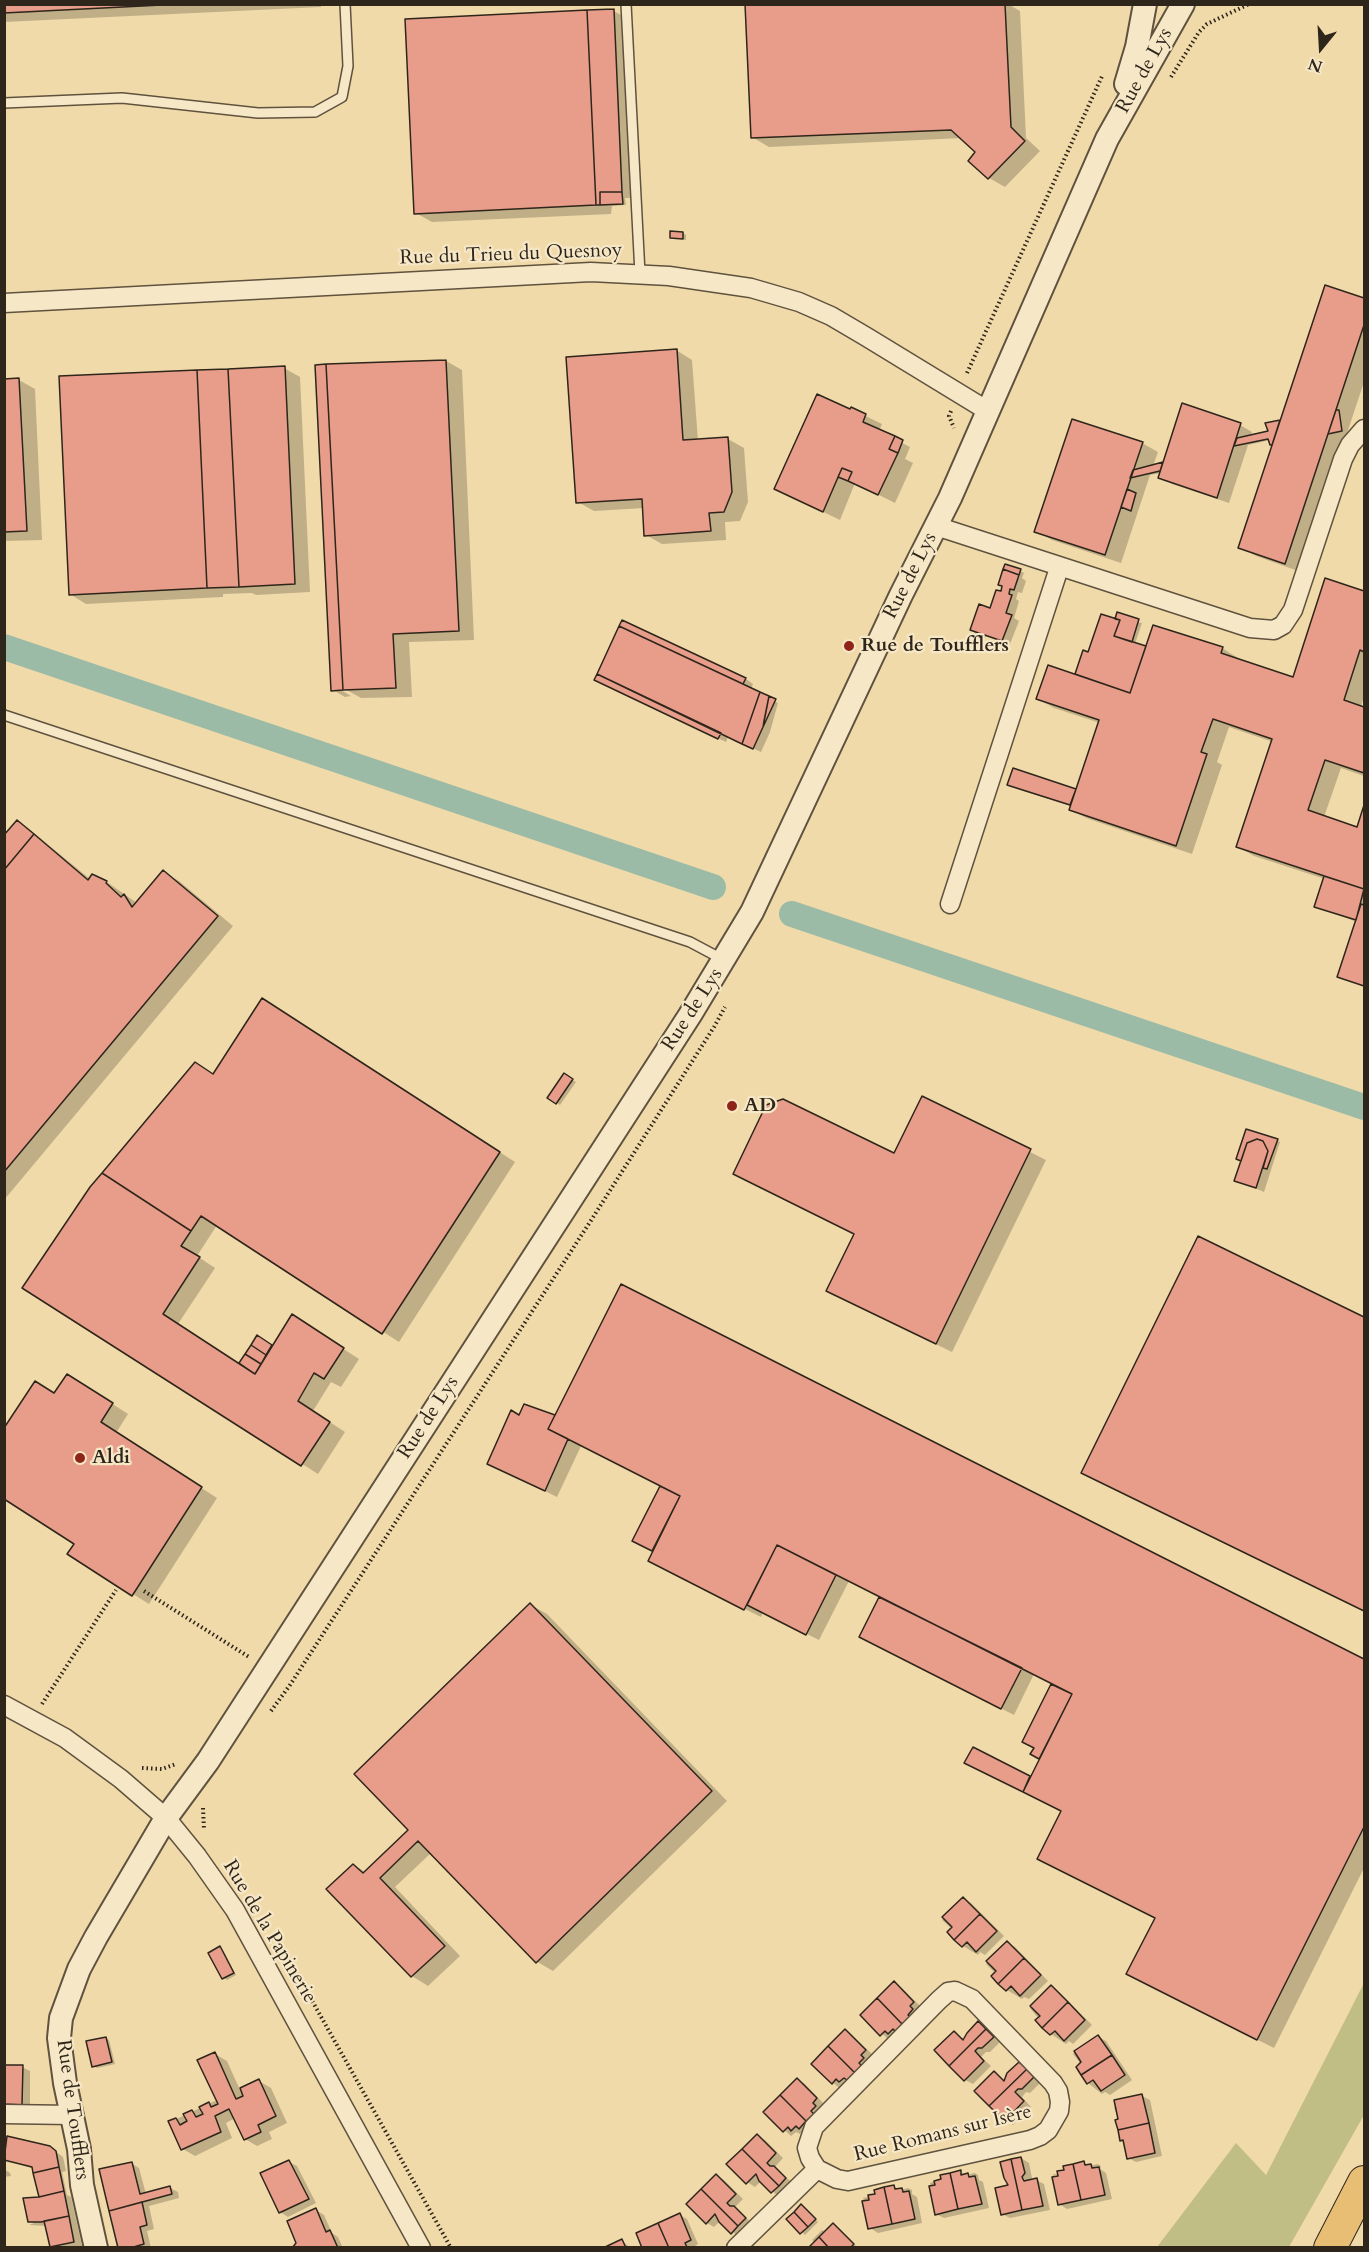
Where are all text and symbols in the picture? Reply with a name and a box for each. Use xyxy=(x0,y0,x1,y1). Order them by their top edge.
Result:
north arrow xyxy=(1291,18,1351,78)
street label: Rue de Lys xyxy=(1112,24,1178,118)
text: N xyxy=(1305,53,1325,78)
street label: Rue du Trieu du Quesnoy xyxy=(399,239,623,271)
street label: Rue de Lys xyxy=(879,529,943,623)
place label: Rue de Toufflers xyxy=(861,634,1009,658)
marker: Rue de Toufflers xyxy=(842,639,856,653)
street label: Rue de Lys xyxy=(657,964,729,1056)
place label: AD xyxy=(744,1094,776,1118)
marker: AD xyxy=(725,1099,739,1113)
street label: Rue de Lys xyxy=(393,1372,465,1464)
place label: Aldi xyxy=(92,1446,130,1470)
marker: Aldi xyxy=(73,1451,87,1465)
street label: Rue de la Papinerie xyxy=(217,1856,321,2008)
street label: Rue de Toufflers xyxy=(50,2038,94,2182)
street label: Rue Romans sur Isère xyxy=(852,2100,1034,2168)

